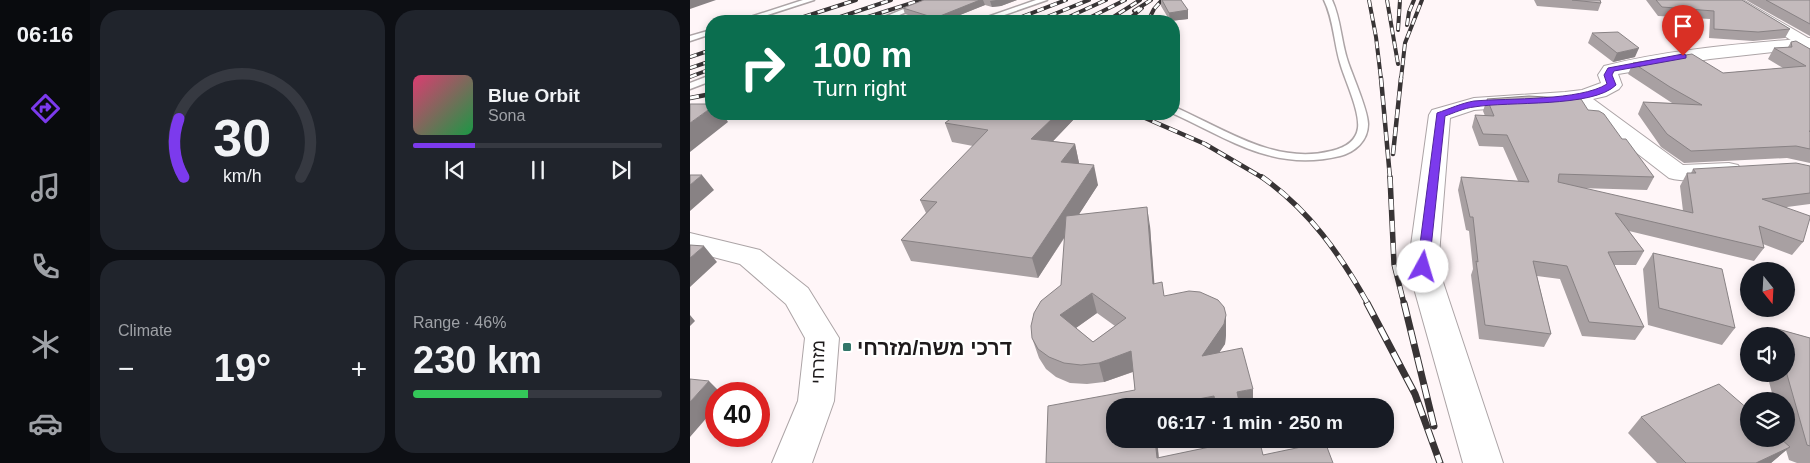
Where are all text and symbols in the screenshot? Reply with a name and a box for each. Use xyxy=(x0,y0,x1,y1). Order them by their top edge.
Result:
pin xyxy=(1662,5,1704,56)
icon: arrive xyxy=(1669,12,1697,40)
text: 06:16 xyxy=(17,22,73,47)
icon: right xyxy=(730,35,795,100)
text: 100 m xyxy=(813,35,912,74)
text: Turn right xyxy=(813,76,906,101)
text: Blue Orbit xyxy=(488,85,580,106)
icon: directions xyxy=(28,91,63,126)
text: Sona xyxy=(488,107,525,124)
text: 30 xyxy=(214,109,271,167)
icon: previous xyxy=(441,156,469,184)
icon: pause xyxy=(524,156,552,184)
icon: next xyxy=(607,156,635,184)
text: km/h xyxy=(223,166,262,186)
icon: music xyxy=(28,170,63,205)
position arrow xyxy=(1396,240,1448,292)
icon: phone xyxy=(28,249,63,284)
north arrow xyxy=(1740,262,1795,318)
map controls xyxy=(1740,262,1795,447)
text: Range · 46% xyxy=(413,314,506,331)
text: Climate xyxy=(118,322,172,339)
icon: climate xyxy=(28,327,63,362)
button: sound xyxy=(1740,327,1795,382)
place label: דרכי משה/מזרחי xyxy=(857,336,1012,359)
text: 230 km xyxy=(413,339,542,381)
street label: מזרחי xyxy=(808,340,828,384)
marker: דרכי משה/מזרחי xyxy=(841,341,853,353)
text: 19° xyxy=(214,347,271,389)
text: − xyxy=(118,353,134,384)
text: + xyxy=(351,353,367,384)
speed limit sign: 40 xyxy=(705,382,770,447)
button: layers xyxy=(1740,392,1795,447)
icon: car xyxy=(28,406,63,441)
text: 06:17 · 1 min · 250 m xyxy=(1157,412,1343,433)

